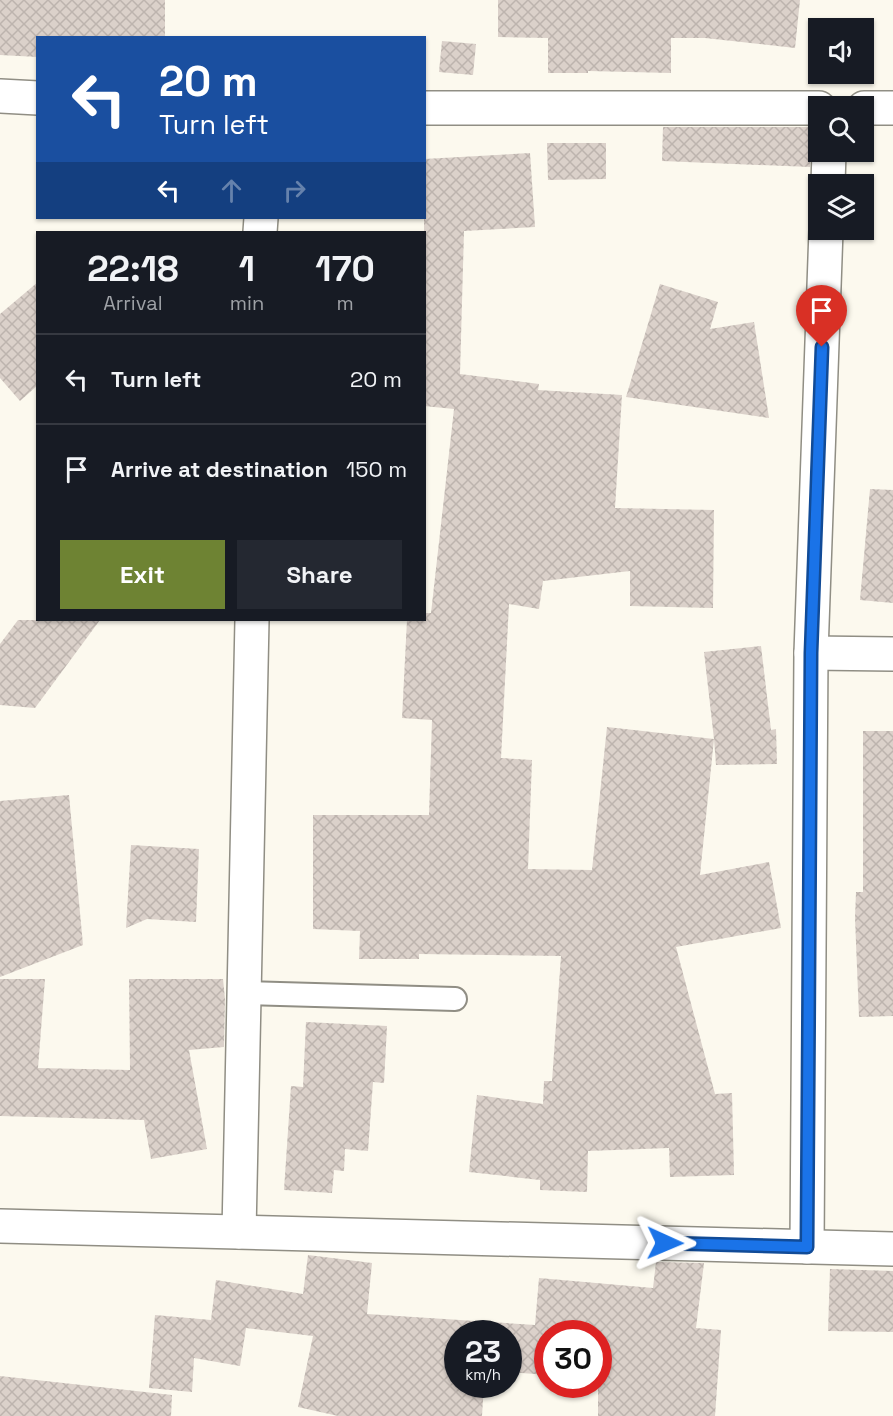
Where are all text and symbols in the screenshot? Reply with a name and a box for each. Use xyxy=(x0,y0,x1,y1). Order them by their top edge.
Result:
map controls xyxy=(808,18,874,240)
button: sound xyxy=(808,18,874,84)
text: 20 m xyxy=(159,55,258,108)
icon: left xyxy=(60,60,138,138)
button: search xyxy=(808,96,874,162)
text: Turn left xyxy=(159,107,269,142)
icon: left xyxy=(152,174,185,207)
icon: ahead xyxy=(215,174,248,207)
icon: right xyxy=(278,174,311,207)
button: layers xyxy=(808,174,874,240)
text: 22:18 xyxy=(87,246,179,292)
text: 1 xyxy=(239,246,255,292)
text: 170 xyxy=(315,246,375,292)
pin xyxy=(796,285,847,347)
text: Arrival xyxy=(103,290,163,316)
text: min xyxy=(230,290,264,316)
text: m xyxy=(336,290,354,316)
icon: arrive xyxy=(805,294,838,327)
icon: left xyxy=(60,363,93,396)
text: Turn left xyxy=(111,365,201,393)
text: 20 m xyxy=(350,365,402,393)
icon: arrive xyxy=(60,453,93,486)
text: Arrive at destination xyxy=(111,455,328,483)
text: 150 m xyxy=(346,455,407,483)
button: Exit xyxy=(60,540,225,609)
button: Share xyxy=(237,540,402,609)
position arrow xyxy=(633,1211,697,1275)
speed limit sign: 30 xyxy=(534,1320,612,1398)
text: 23 xyxy=(465,1332,501,1371)
text: km/h xyxy=(465,1365,501,1384)

